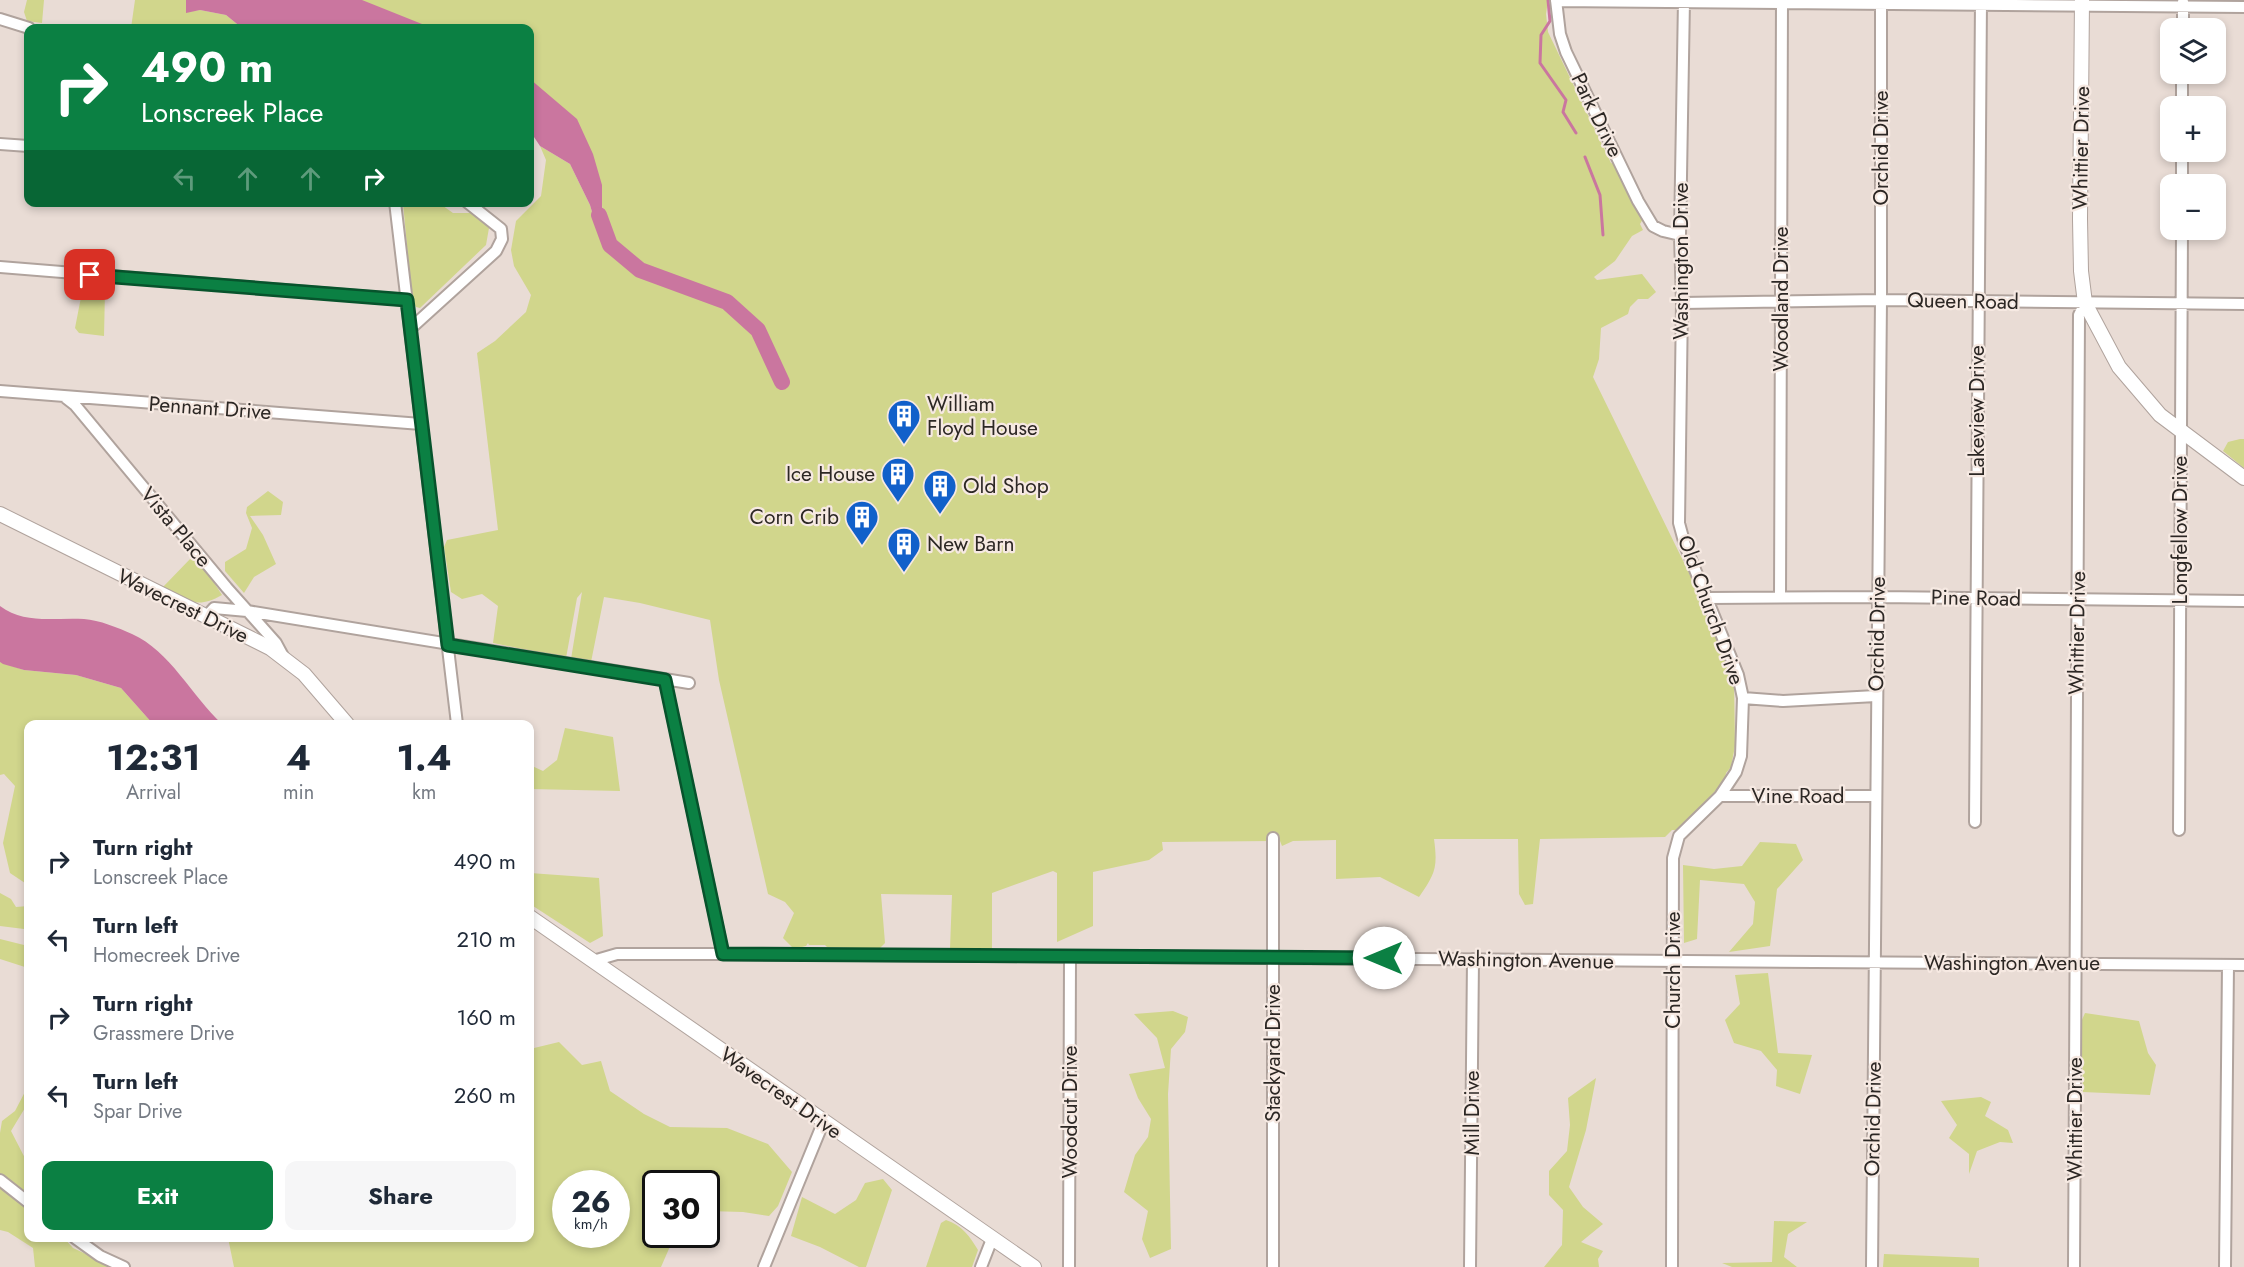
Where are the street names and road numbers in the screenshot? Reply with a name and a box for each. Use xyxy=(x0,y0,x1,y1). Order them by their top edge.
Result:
street label: Park Drive xyxy=(1564,68,1630,162)
street label: Whittier Drive xyxy=(2065,86,2097,210)
street label: Orchid Drive xyxy=(1866,90,1896,205)
street label: Washington Drive xyxy=(1666,182,1696,340)
street label: Woodland Drive xyxy=(1766,226,1796,371)
street label: Queen Road xyxy=(1907,285,2019,317)
street label: Lakeview Drive xyxy=(1962,345,1992,477)
street label: Pennant Drive xyxy=(148,389,273,427)
street label: Longfellow Drive xyxy=(2165,455,2195,604)
street label: Vista Place xyxy=(133,480,219,574)
street label: Old Church Drive xyxy=(1670,531,1752,689)
street label: Wavecrest Drive xyxy=(112,561,254,651)
street label: Whittier Drive xyxy=(2061,571,2093,695)
street label: Orchid Drive xyxy=(1861,576,1893,692)
street label: Pine Road xyxy=(1931,582,2021,614)
street label: Vine Road xyxy=(1752,781,1844,811)
street label: Church Drive xyxy=(1658,911,1688,1029)
street label: Washington Avenue xyxy=(1438,943,1614,977)
street label: Washington Avenue xyxy=(1924,948,2100,978)
street label: Stackyard Drive xyxy=(1258,984,1288,1122)
street label: Wavecrest Drive xyxy=(714,1040,848,1146)
street label: Woodcut Drive xyxy=(1055,1045,1085,1179)
street label: Whittier Drive xyxy=(2060,1057,2090,1181)
street label: Orchid Drive xyxy=(1857,1061,1889,1177)
street label: Mill Drive xyxy=(1457,1070,1487,1156)

